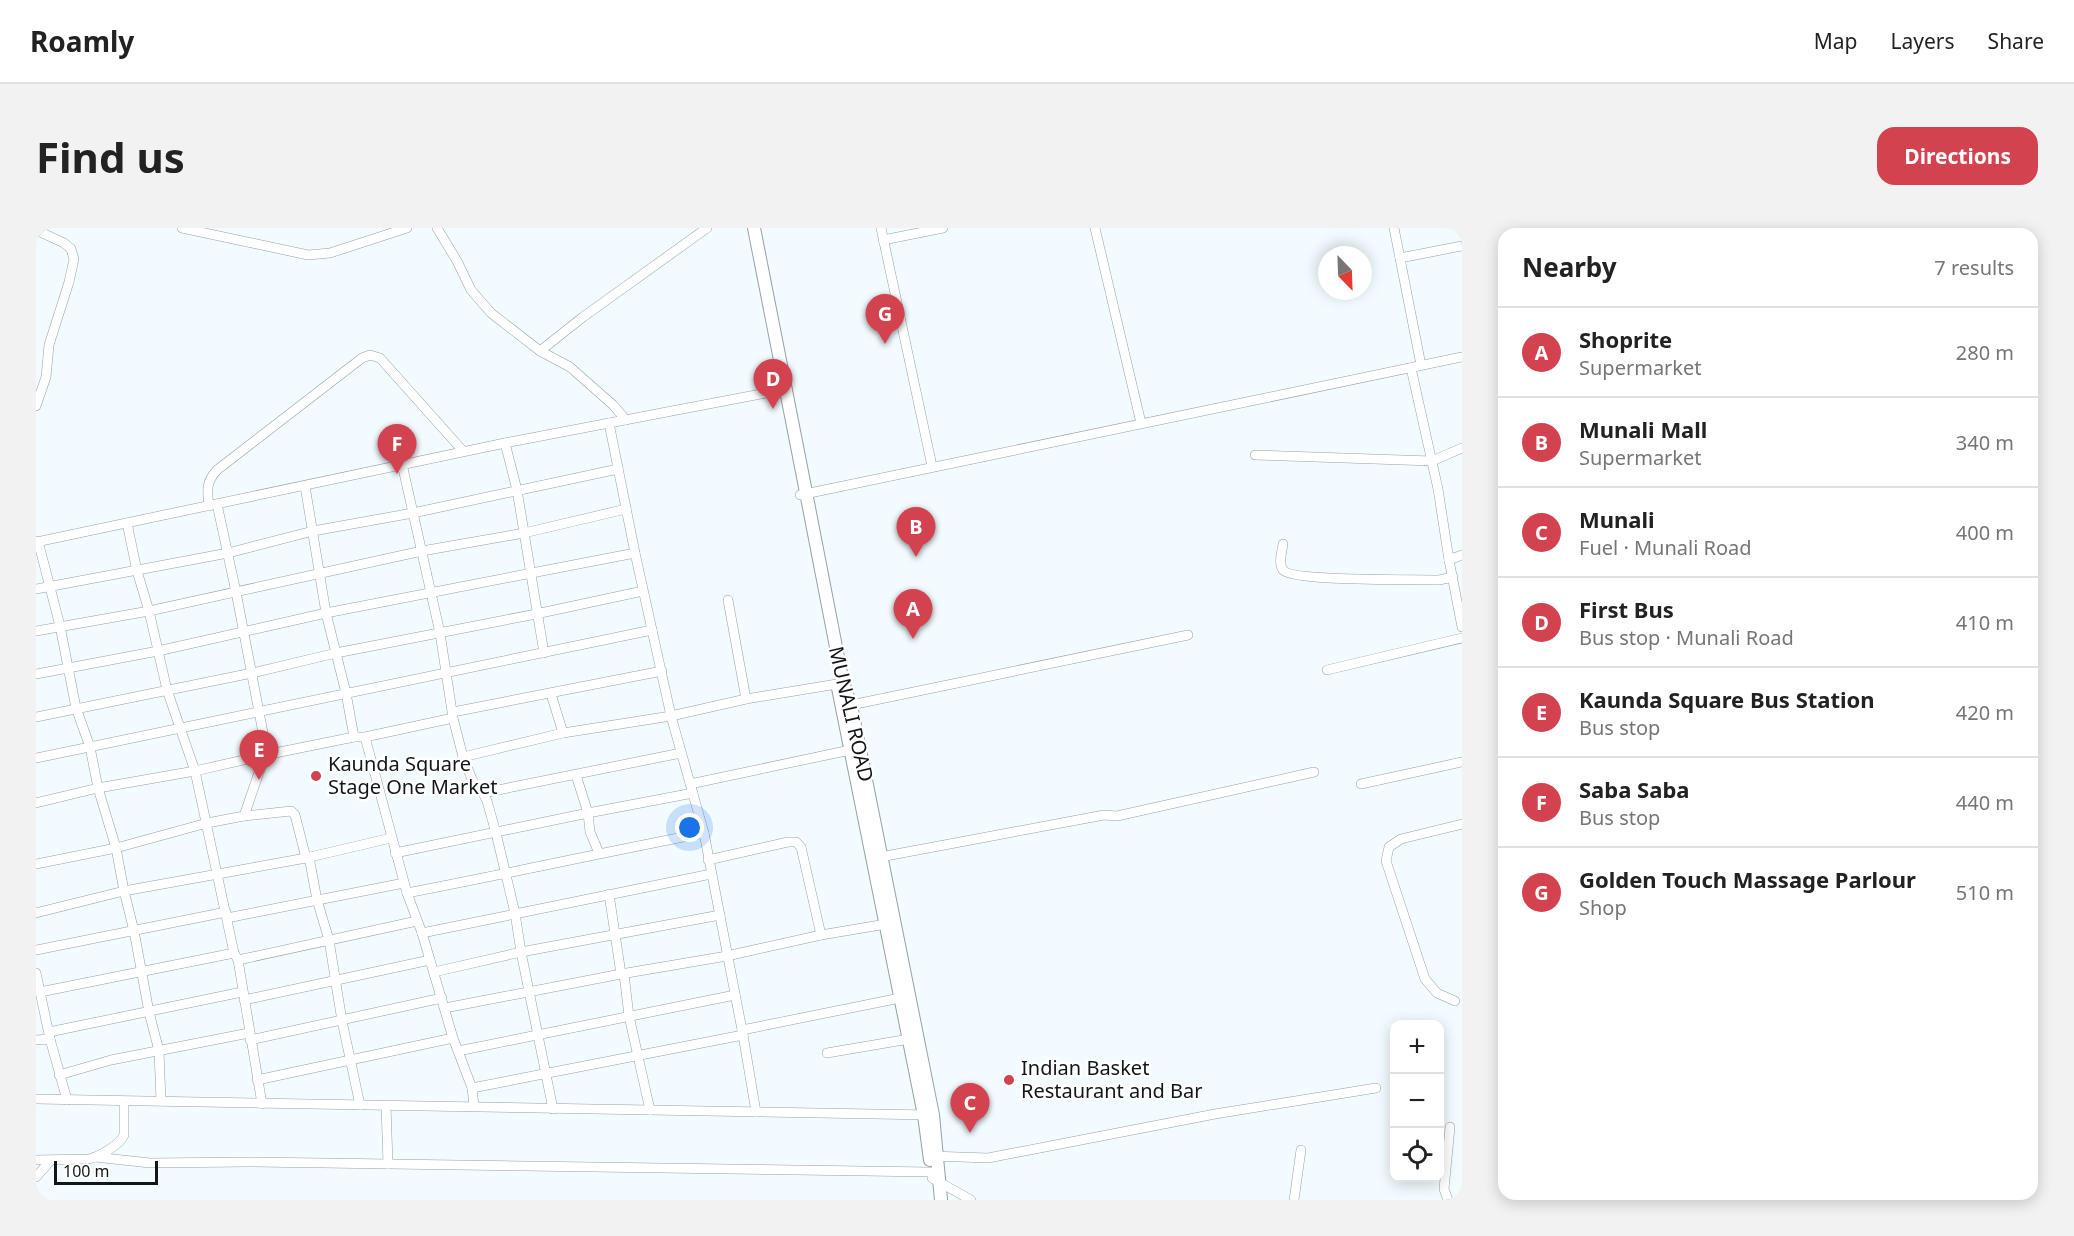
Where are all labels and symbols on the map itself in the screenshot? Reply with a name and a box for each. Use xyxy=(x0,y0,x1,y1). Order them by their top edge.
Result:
north arrow xyxy=(1318,246,1372,300)
pin: G xyxy=(866,294,904,344)
pin: D xyxy=(754,360,792,409)
pin: F xyxy=(378,424,416,474)
pin: B xyxy=(896,508,936,557)
pin: A xyxy=(894,590,932,639)
street label: MUNALI ROAD xyxy=(823,643,880,784)
pin: E xyxy=(240,730,278,780)
place label: Kaunda Square Stage One Market xyxy=(328,750,497,800)
marker: Kaunda Square Stage One Market xyxy=(309,769,323,783)
your location xyxy=(675,813,704,842)
place label: Indian Basket Restaurant and Bar xyxy=(1021,1054,1203,1104)
marker: Indian Basket Restaurant and Bar xyxy=(1002,1073,1016,1087)
pin: C xyxy=(950,1084,990,1133)
scale bar xyxy=(54,1158,158,1186)

